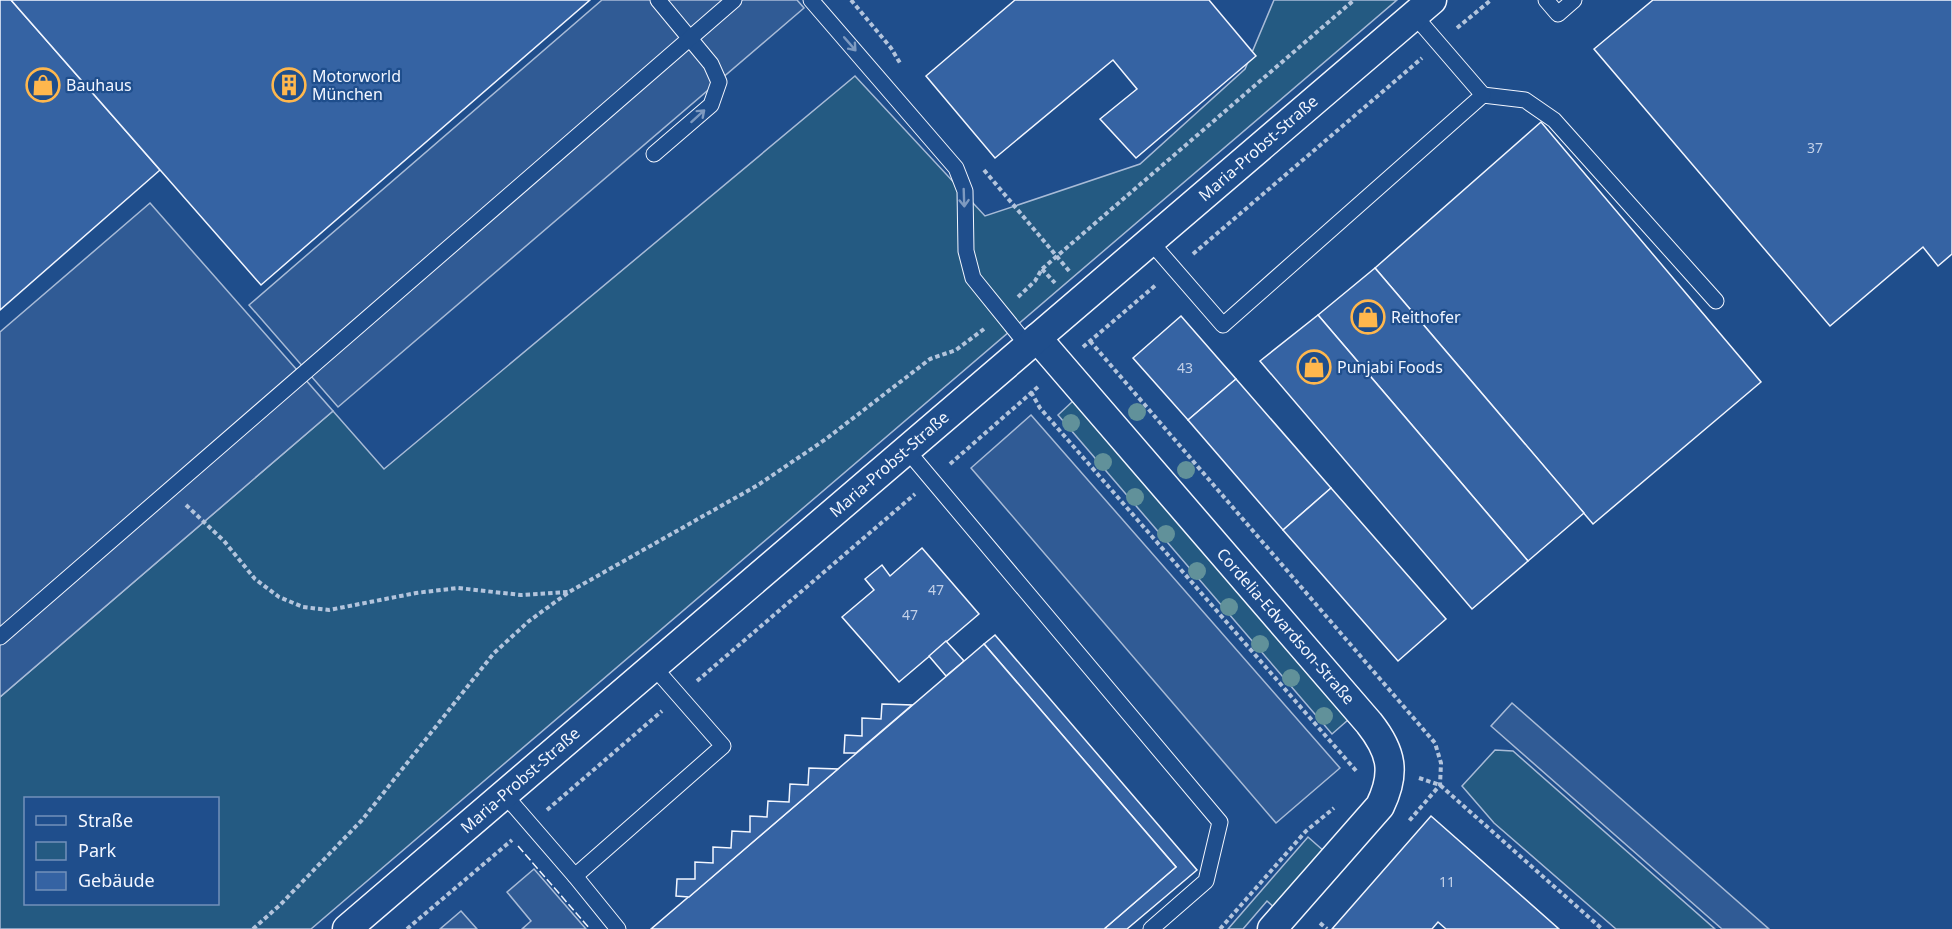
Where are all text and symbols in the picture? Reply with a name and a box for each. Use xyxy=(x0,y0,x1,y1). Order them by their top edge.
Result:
one-way arrow xyxy=(843,36,856,52)
place label: Motorworld München xyxy=(312,65,401,105)
shop icon: Bauhaus xyxy=(25,67,61,103)
building icon: Motorworld München xyxy=(271,67,307,103)
place label: Bauhaus xyxy=(66,74,132,96)
street label: Maria-Probst-Straße xyxy=(1194,90,1322,206)
one-way arrow xyxy=(690,109,705,123)
house number: 37 xyxy=(1807,138,1823,157)
one-way arrow xyxy=(959,188,970,208)
shop icon: Reithofer xyxy=(1350,299,1386,335)
place label: Reithofer xyxy=(1391,306,1461,328)
shop icon: Punjabi Foods xyxy=(1296,349,1332,385)
place label: Punjabi Foods xyxy=(1337,356,1443,378)
house number: 43 xyxy=(1177,358,1193,377)
street label: Maria-Probst-Straße xyxy=(825,406,953,522)
street label: Cordelia-Edvardson-Straße xyxy=(1212,543,1360,709)
house number: 47 xyxy=(928,580,944,599)
house number: 47 xyxy=(902,605,918,624)
street label: Maria-Probst-Straße xyxy=(456,722,584,838)
legend xyxy=(24,797,219,905)
text: Straße xyxy=(78,808,133,832)
text: Park xyxy=(78,838,116,862)
text: Gebäude xyxy=(78,868,155,892)
house number: 11 xyxy=(1439,872,1455,891)

